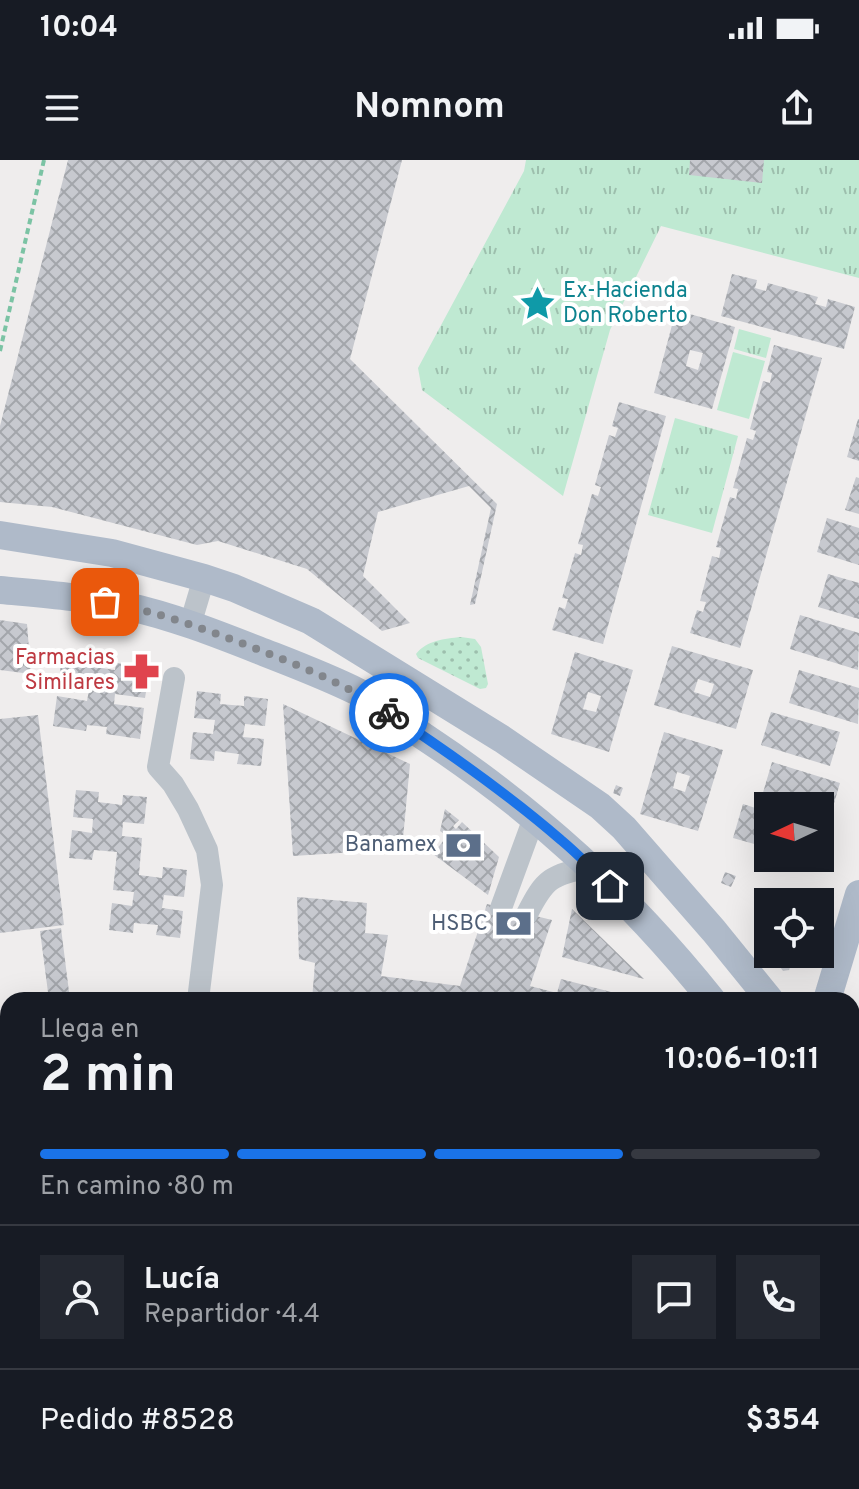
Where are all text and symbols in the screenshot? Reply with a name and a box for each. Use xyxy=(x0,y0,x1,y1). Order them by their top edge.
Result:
text: 10:04 xyxy=(40,10,118,47)
text: Nomnom xyxy=(354,85,505,131)
icon: menu xyxy=(40,86,84,130)
icon: share xyxy=(775,86,819,130)
place label: Ex-Hacienda Don Roberto xyxy=(563,278,688,330)
place icon: Ex-Hacienda Don Roberto xyxy=(518,285,556,323)
pin xyxy=(71,568,139,636)
icon: bag xyxy=(83,580,127,624)
place label: Farmacias Similares xyxy=(15,645,115,697)
pharmacy icon: Farmacias Similares xyxy=(122,652,160,690)
courier xyxy=(349,673,429,753)
icon: bike xyxy=(367,691,411,735)
north arrow xyxy=(754,792,834,872)
map controls xyxy=(754,792,834,968)
bank icon: Banamex xyxy=(444,826,482,864)
place label: Banamex xyxy=(345,832,437,859)
pin xyxy=(576,852,644,920)
icon: home xyxy=(588,864,632,908)
button: locate xyxy=(754,888,834,968)
bank icon: HSBC xyxy=(495,905,533,943)
place label: HSBC xyxy=(431,911,488,938)
text: Llega en xyxy=(40,1014,139,1047)
text: 10:06–10:11 xyxy=(665,1042,820,1079)
text: 2 min xyxy=(40,1044,176,1110)
text: En camino · 80 m xyxy=(40,1171,234,1204)
button: person xyxy=(40,1255,124,1339)
button: chat xyxy=(632,1255,716,1339)
button: phone xyxy=(736,1255,820,1339)
text: Lucía xyxy=(144,1262,220,1299)
text: Repartidor · 4.4 xyxy=(144,1299,320,1332)
text: Pedido #8528 xyxy=(40,1403,235,1440)
text: $354 xyxy=(746,1403,820,1440)

